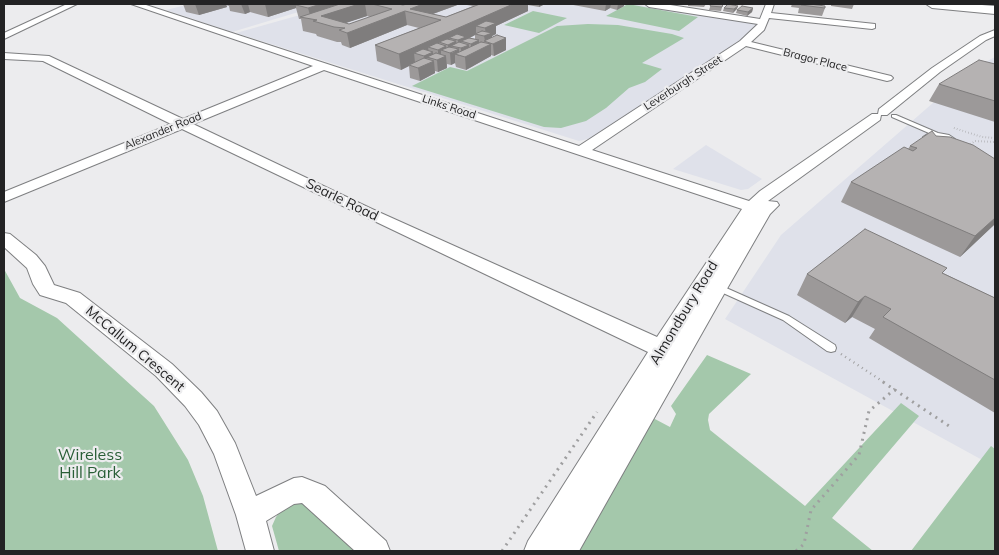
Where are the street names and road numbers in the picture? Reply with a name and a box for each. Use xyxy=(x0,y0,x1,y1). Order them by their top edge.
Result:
street label: Bragor Place xyxy=(782,46,848,74)
street label: Leverburgh Street xyxy=(641,53,725,113)
street label: Links Road xyxy=(420,92,478,122)
street label: Alexander Road xyxy=(123,110,203,152)
street label: Searle Road xyxy=(303,175,381,225)
street label: Almondbury Road xyxy=(646,258,722,368)
street label: McCallum Crescent xyxy=(82,303,188,395)

